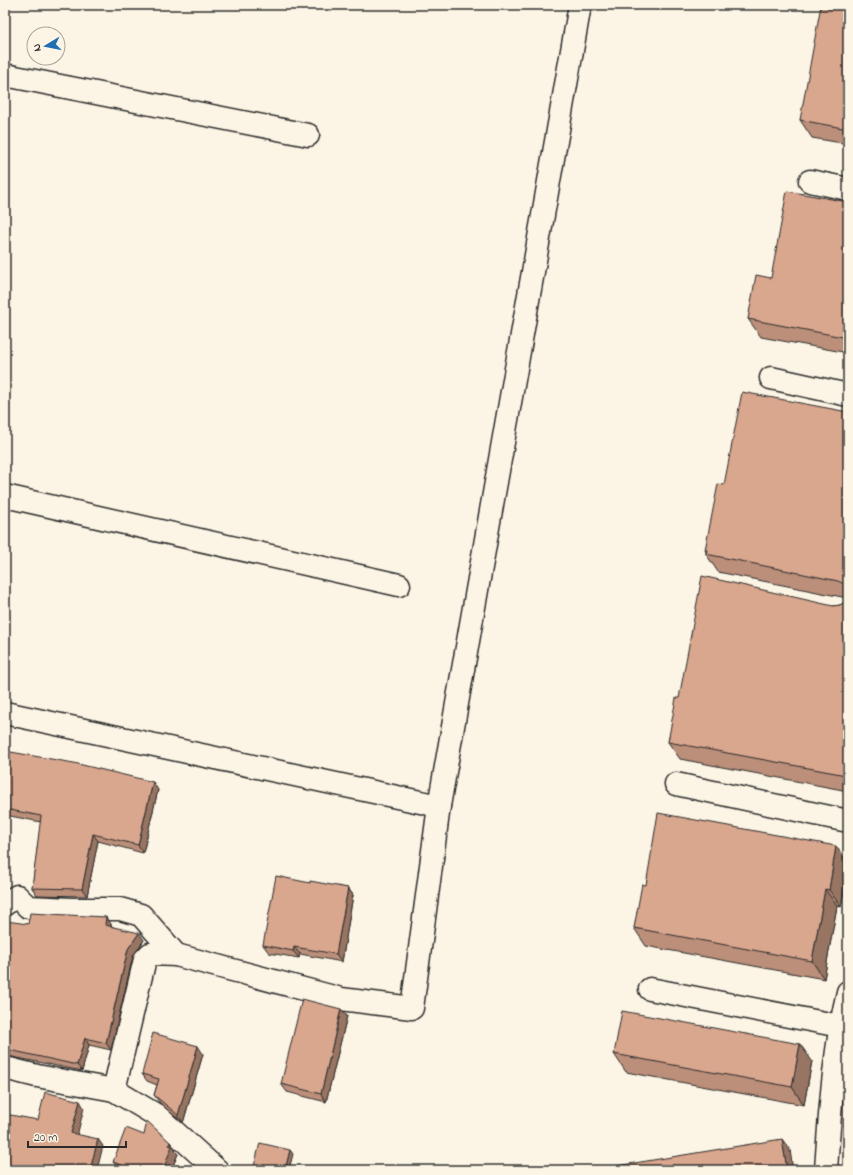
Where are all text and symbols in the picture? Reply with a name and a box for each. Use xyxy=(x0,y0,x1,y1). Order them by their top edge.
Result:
north arrow xyxy=(26,26,66,66)
text: N xyxy=(29,43,46,53)
scale bar xyxy=(28,1123,126,1149)
text: 20 m xyxy=(34,1129,57,1147)

